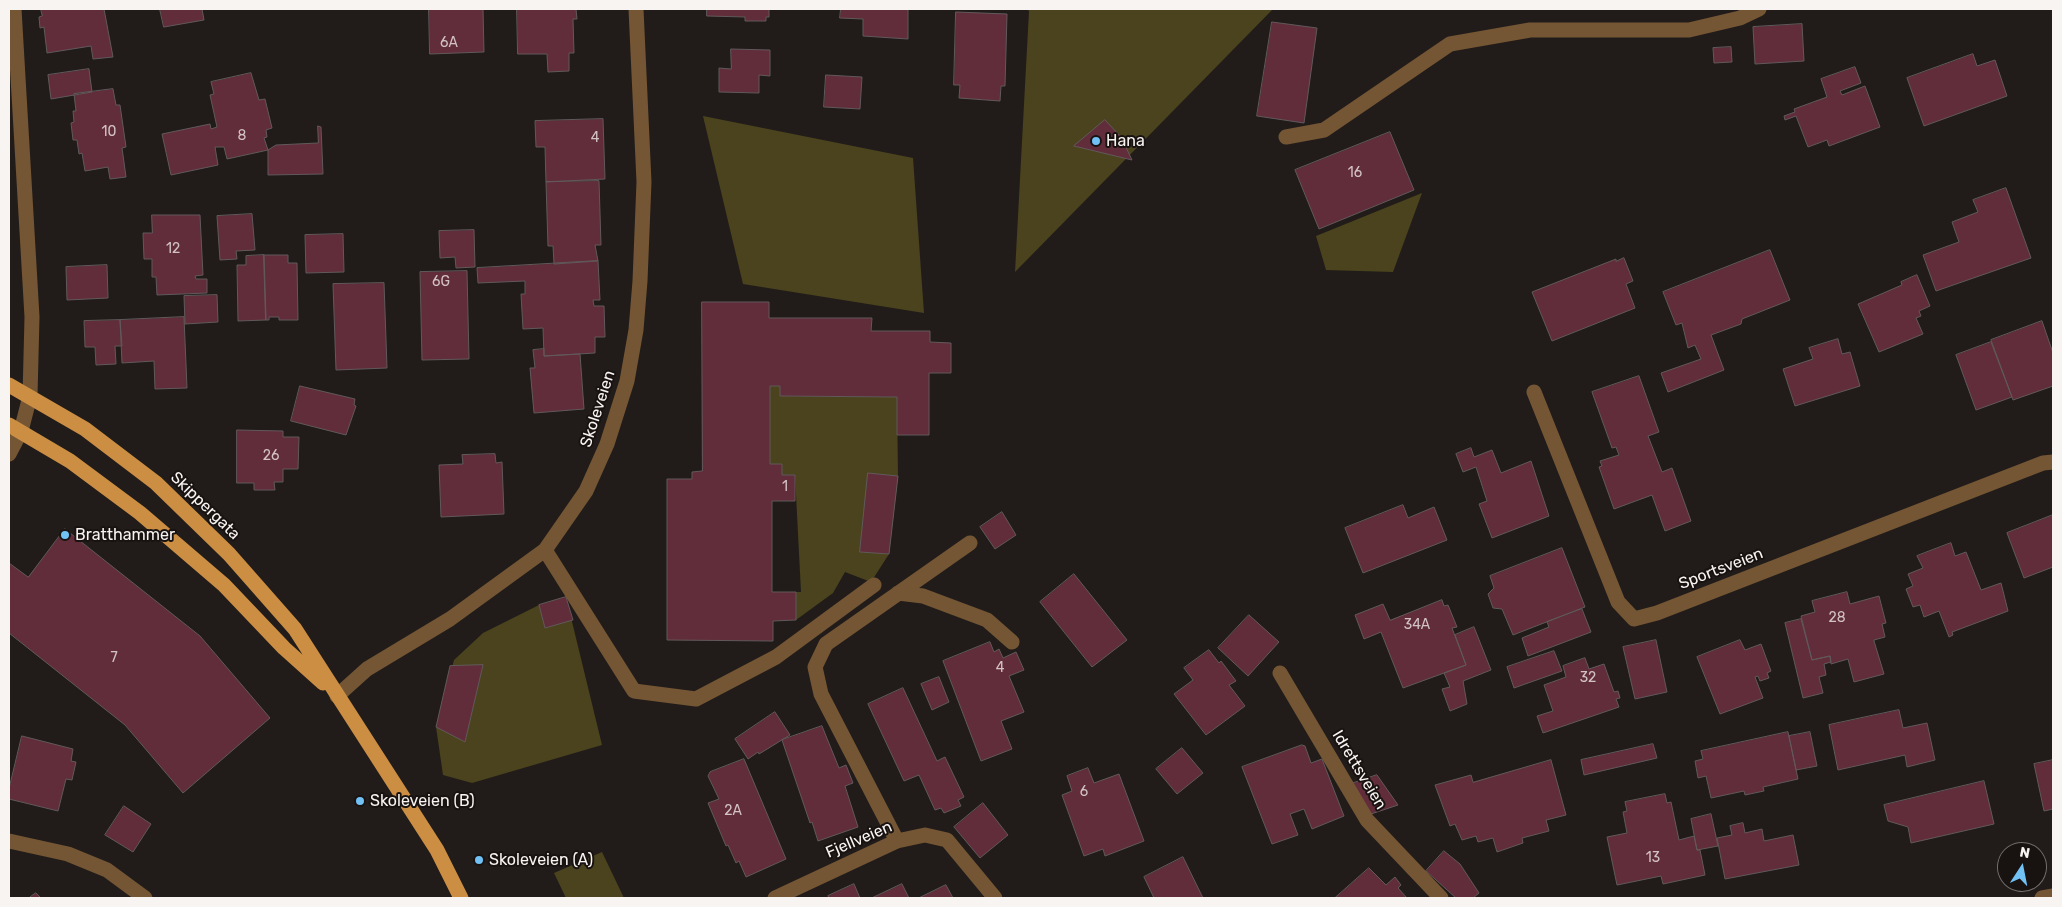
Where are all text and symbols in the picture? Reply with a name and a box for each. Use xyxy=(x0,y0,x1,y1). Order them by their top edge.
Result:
house number: 6A xyxy=(440,35,458,51)
house number: 10 xyxy=(102,124,116,140)
house number: 8 xyxy=(238,128,246,144)
house number: 4 xyxy=(591,130,599,146)
place label: Hana xyxy=(1106,131,1145,151)
marker: Hana xyxy=(1090,135,1102,147)
house number: 16 xyxy=(1348,165,1362,181)
house number: 12 xyxy=(166,241,180,257)
house number: 6G xyxy=(432,274,450,290)
street label: Skoleveien xyxy=(577,368,619,450)
house number: 26 xyxy=(263,448,279,464)
street label: Skippergata xyxy=(166,468,244,544)
house number: 1 xyxy=(782,479,788,495)
place label: Bratthammer xyxy=(75,525,175,545)
marker: Bratthammer xyxy=(59,529,71,541)
street label: Sportsveien xyxy=(1676,544,1766,594)
house number: 28 xyxy=(1828,610,1846,626)
house number: 34A xyxy=(1404,617,1430,633)
house number: 7 xyxy=(110,650,118,666)
house number: 4 xyxy=(996,660,1004,676)
house number: 32 xyxy=(1580,670,1596,686)
street label: Idrettsveien xyxy=(1328,727,1390,813)
house number: 6 xyxy=(1080,784,1088,800)
place label: Skoleveien (B) xyxy=(370,791,475,811)
marker: Skoleveien (B) xyxy=(354,795,366,807)
house number: 2A xyxy=(724,803,742,819)
street label: Fjellveien xyxy=(823,817,895,863)
north arrow xyxy=(1997,842,2047,892)
text: N xyxy=(2018,843,2031,862)
place label: Skoleveien (A) xyxy=(489,850,593,870)
house number: 13 xyxy=(1646,850,1660,866)
marker: Skoleveien (A) xyxy=(473,854,485,866)

